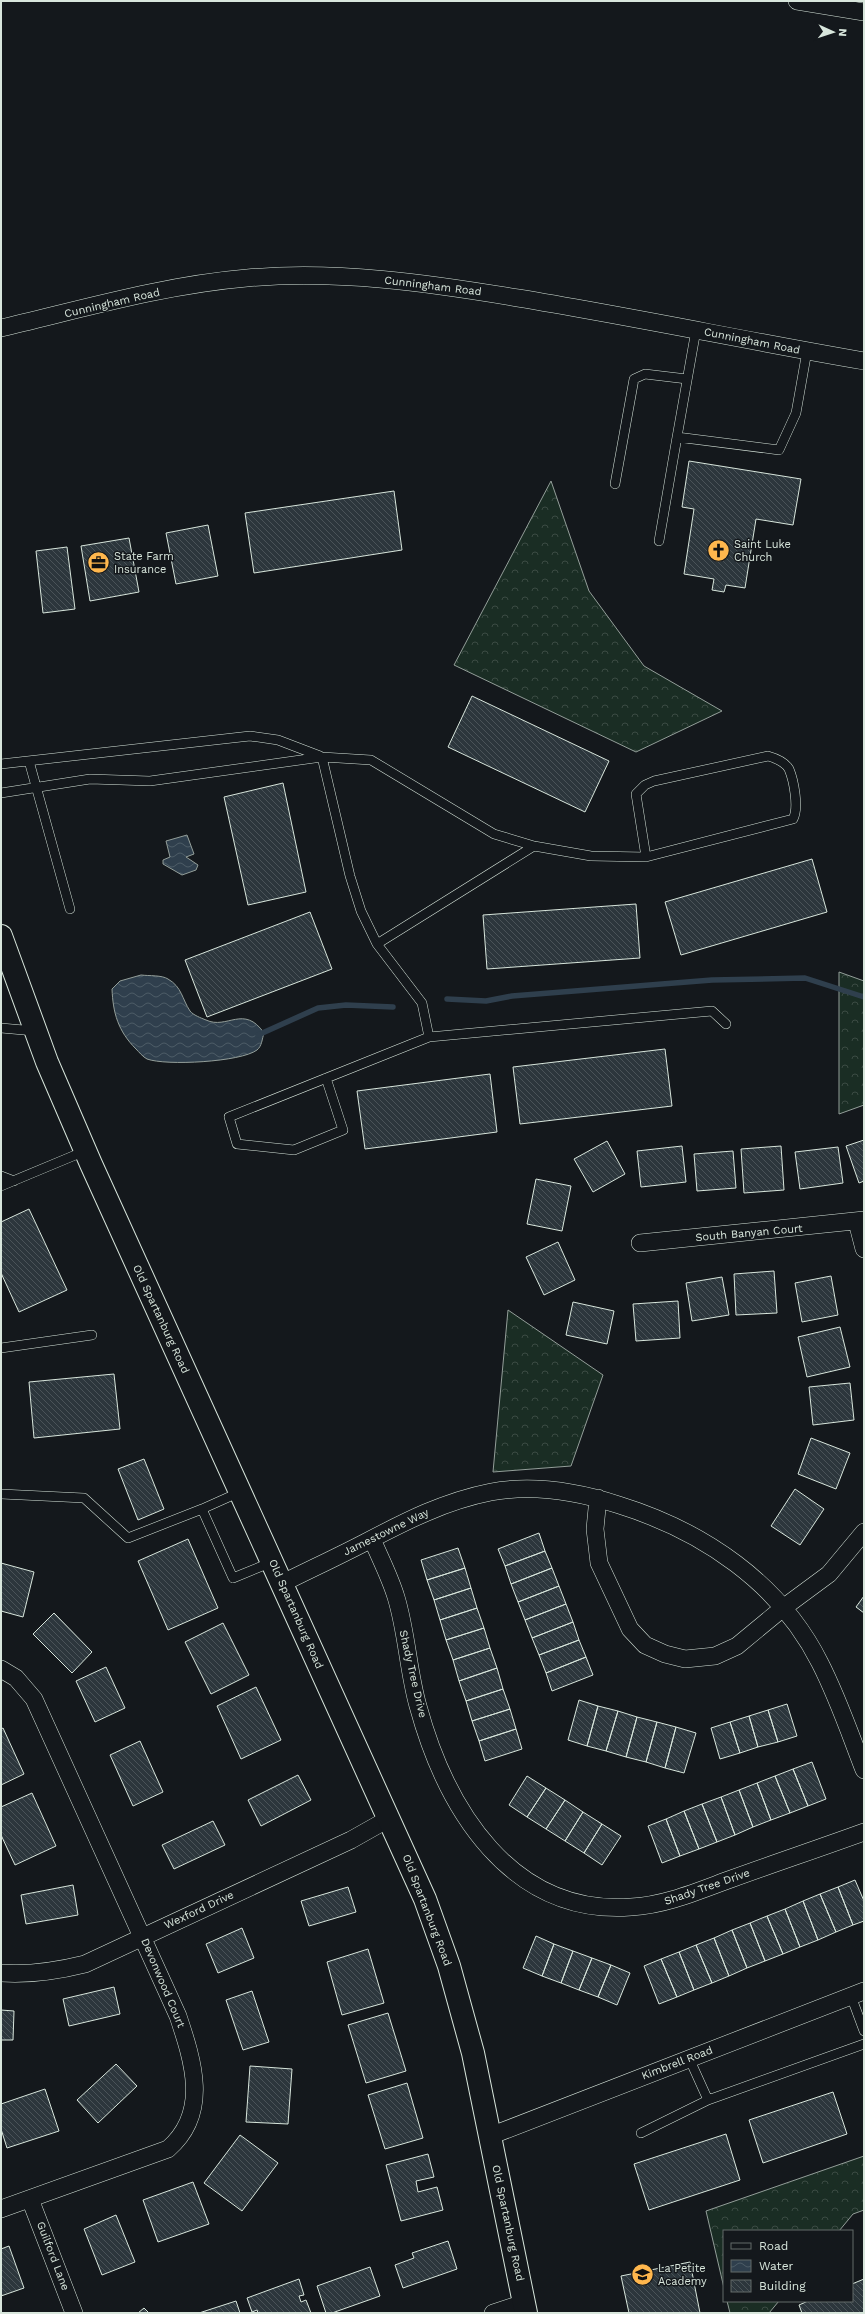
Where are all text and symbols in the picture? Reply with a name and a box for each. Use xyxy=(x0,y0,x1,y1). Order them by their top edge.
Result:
north arrow xyxy=(813,12,853,52)
text: N xyxy=(836,28,849,37)
street label: Cunningham Road xyxy=(384,274,482,298)
street label: Cunningham Road xyxy=(63,286,161,320)
street label: Cunningham Road xyxy=(703,325,801,357)
church icon: Saint Luke Church xyxy=(706,537,732,563)
place label: Saint Luke Church xyxy=(734,538,791,564)
office icon: State Farm Insurance xyxy=(86,549,112,575)
place label: State Farm Insurance xyxy=(114,550,174,576)
street label: South Banyan Court xyxy=(695,1222,804,1244)
street label: Old Spartanburg Road xyxy=(130,1263,192,1375)
street label: Jamestowne Way xyxy=(341,1506,431,1558)
street label: Old Spartanburg Road xyxy=(266,1557,326,1671)
street label: Shady Tree Drive xyxy=(397,1629,429,1719)
street label: Old Spartanburg Road xyxy=(400,1852,454,1968)
street label: Shady Tree Drive xyxy=(662,1866,752,1908)
street label: Wexford Drive xyxy=(162,1888,236,1932)
street label: Devonwood Court xyxy=(138,1936,188,2030)
street label: Kimbrell Road xyxy=(640,2043,714,2083)
street label: Old Spartanburg Road xyxy=(489,2164,527,2282)
street label: Guilford Lane xyxy=(34,2220,72,2292)
legend xyxy=(723,2230,853,2302)
text: Road xyxy=(759,2239,788,2253)
text: Water xyxy=(759,2259,794,2273)
school or university icon: La Petite Academy xyxy=(629,2261,655,2287)
place label: La Petite Academy xyxy=(658,2262,707,2288)
text: Building xyxy=(759,2279,806,2293)

